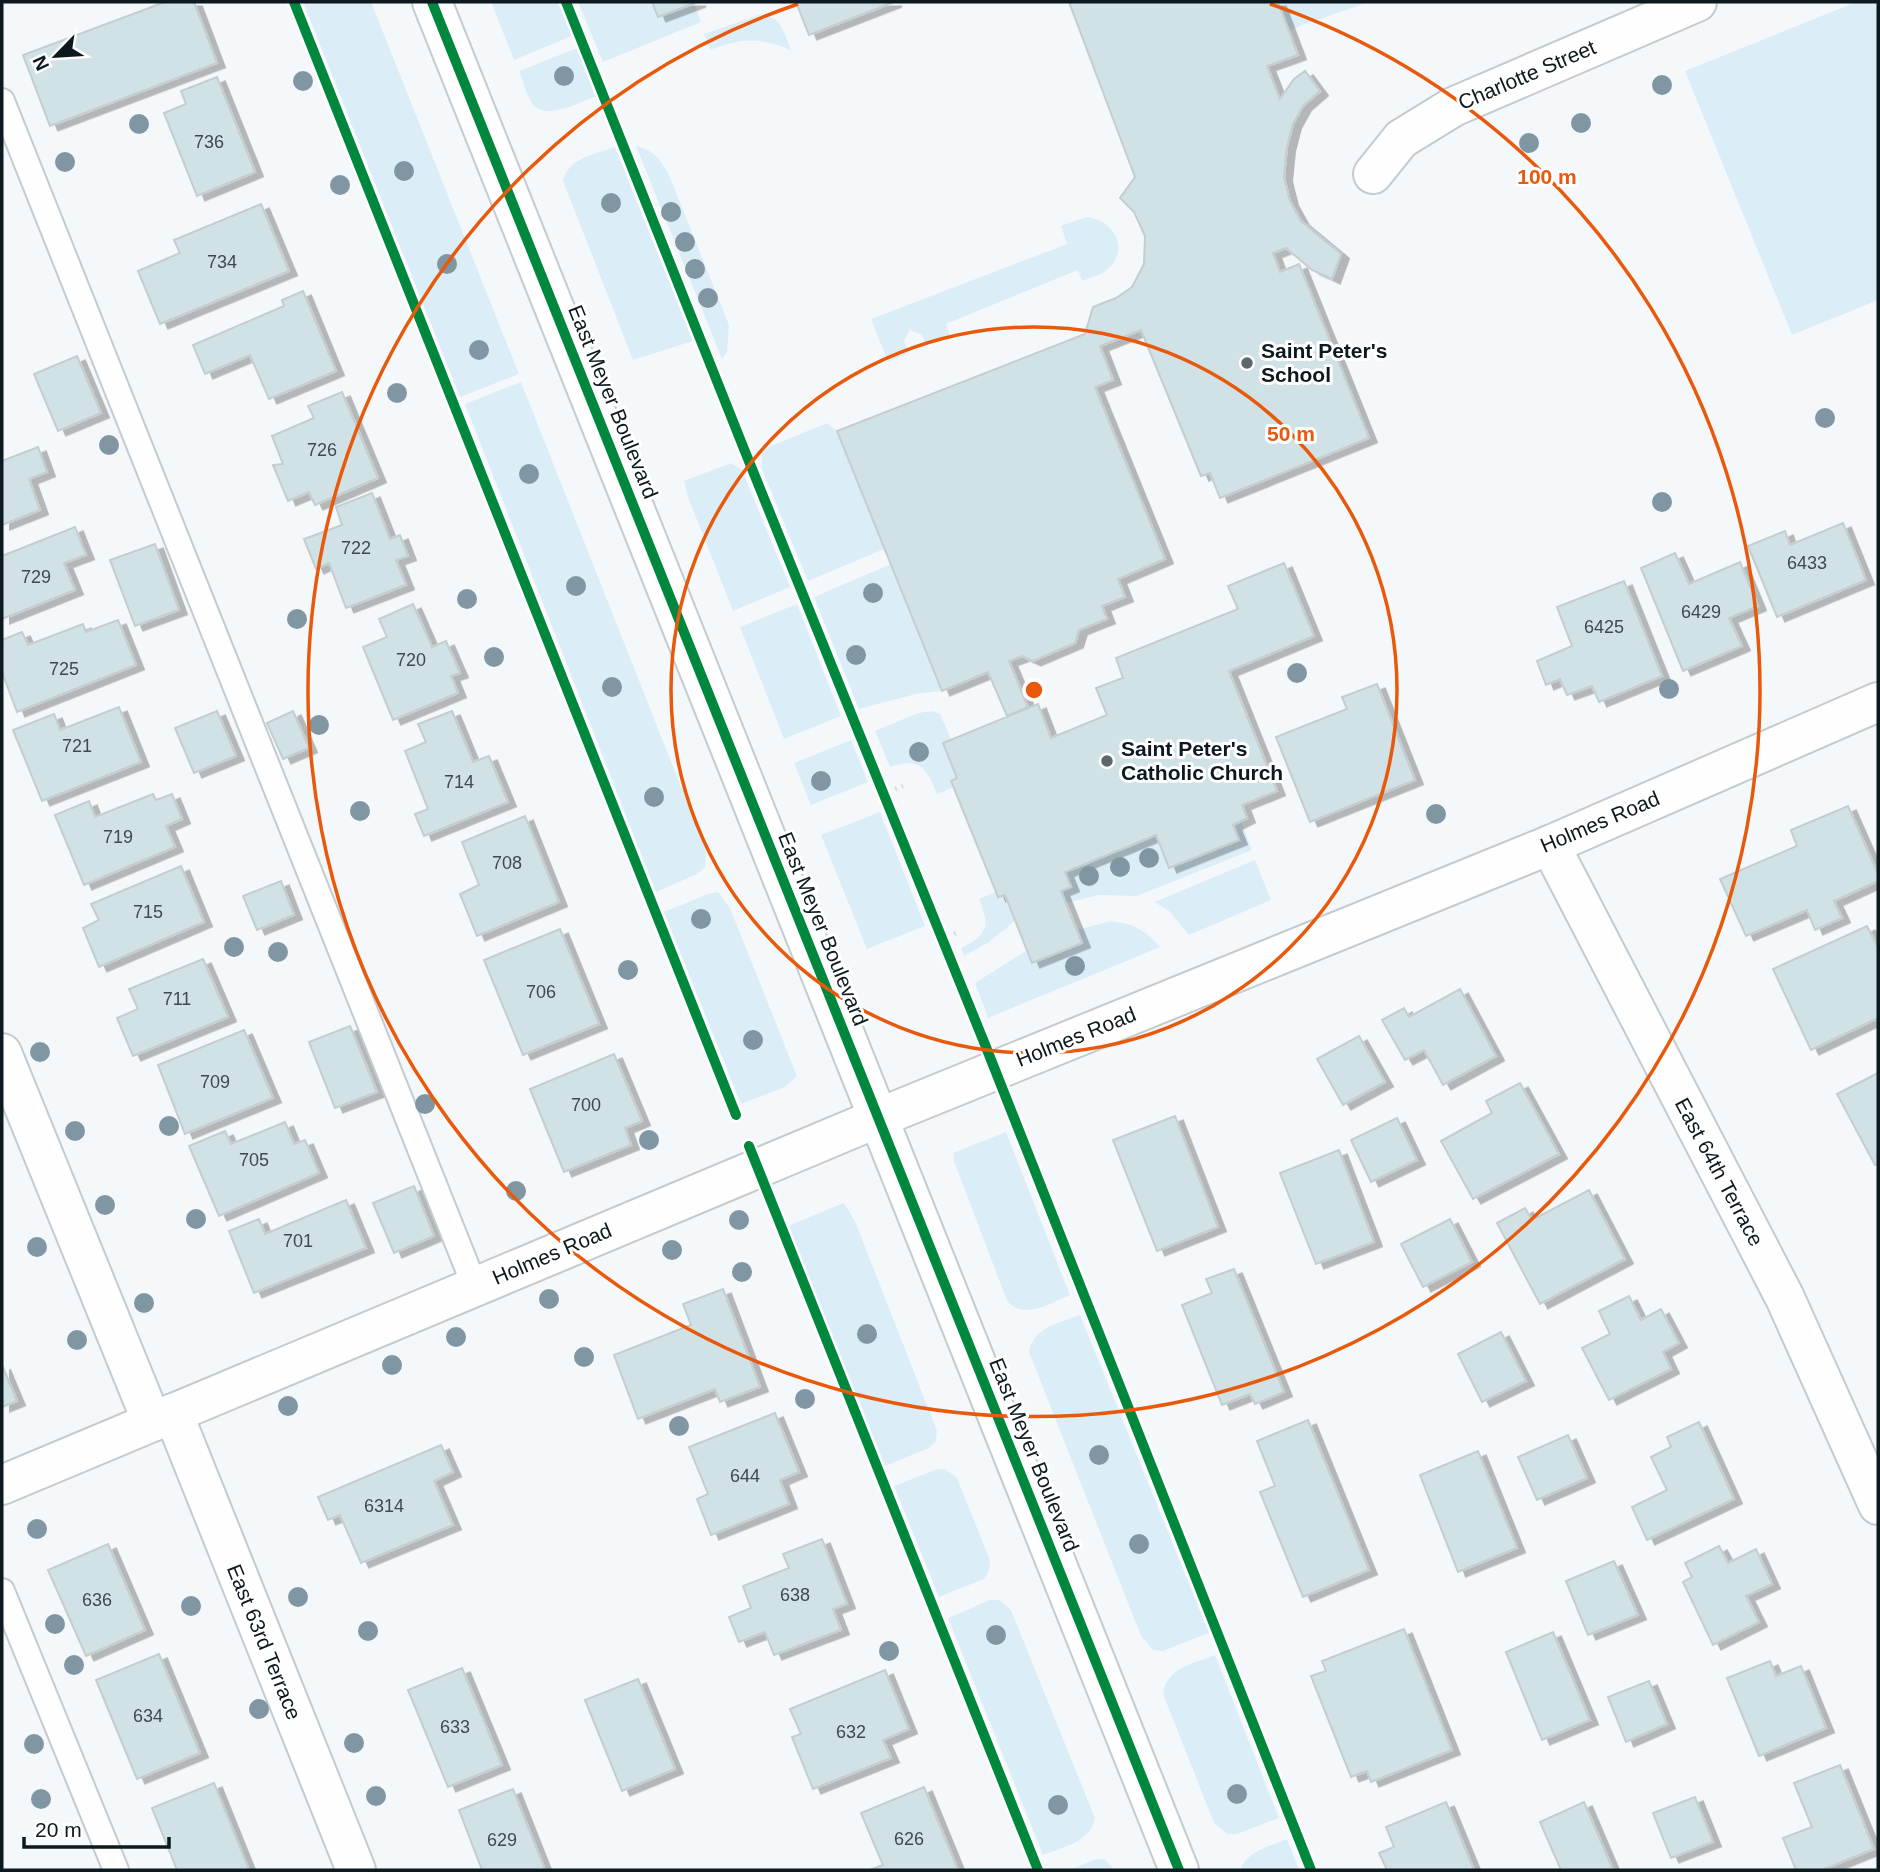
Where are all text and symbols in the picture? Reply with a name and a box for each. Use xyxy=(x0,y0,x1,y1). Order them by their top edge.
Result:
north arrow xyxy=(21,21,91,91)
street label: Charlotte Street xyxy=(1455,35,1599,114)
text: N xyxy=(29,52,53,74)
house number: 736 xyxy=(194,132,224,152)
text: 100 m xyxy=(1517,165,1577,188)
house number: 734 xyxy=(207,252,237,272)
street label: East Meyer Boulevard xyxy=(564,302,663,502)
place label: Saint Peter's School xyxy=(1261,339,1387,386)
marker: Saint Peter's School xyxy=(1239,355,1255,371)
text: 50 m xyxy=(1267,422,1315,445)
house number: 726 xyxy=(307,440,337,460)
house number: 722 xyxy=(341,538,371,558)
house number: 6433 xyxy=(1787,553,1827,573)
house number: 729 xyxy=(21,567,51,587)
house number: 6429 xyxy=(1681,602,1721,622)
house number: 6425 xyxy=(1584,617,1624,637)
house number: 720 xyxy=(396,650,426,670)
house number: 725 xyxy=(49,659,79,679)
centre of rings xyxy=(1022,678,1046,702)
house number: 721 xyxy=(62,736,92,756)
place label: Saint Peter's Catholic Church xyxy=(1121,737,1283,784)
marker: Saint Peter's Catholic Church xyxy=(1099,753,1115,769)
house number: 714 xyxy=(444,772,474,792)
street label: Holmes Road xyxy=(1537,786,1663,857)
house number: 719 xyxy=(103,827,133,847)
street label: East Meyer Boulevard xyxy=(774,829,873,1029)
house number: 708 xyxy=(492,853,522,873)
house number: 715 xyxy=(133,902,163,922)
house number: 706 xyxy=(526,982,556,1002)
house number: 711 xyxy=(163,989,191,1009)
street label: Holmes Road xyxy=(1013,1002,1139,1071)
house number: 709 xyxy=(200,1072,230,1092)
street label: East 64th Terrace xyxy=(1671,1094,1768,1250)
house number: 700 xyxy=(571,1095,601,1115)
house number: 705 xyxy=(239,1150,269,1170)
street label: Holmes Road xyxy=(489,1218,615,1289)
house number: 701 xyxy=(283,1231,313,1251)
street label: East Meyer Boulevard xyxy=(985,1355,1084,1555)
house number: 644 xyxy=(730,1466,760,1486)
house number: 6314 xyxy=(364,1496,404,1516)
street label: East 63rd Terrace xyxy=(223,1561,306,1723)
house number: 638 xyxy=(780,1585,810,1605)
house number: 636 xyxy=(82,1590,112,1610)
house number: 634 xyxy=(133,1706,163,1726)
house number: 633 xyxy=(440,1717,470,1737)
house number: 632 xyxy=(836,1722,866,1742)
scale bar xyxy=(24,1806,170,1850)
text: 20 m xyxy=(35,1818,82,1841)
house number: 626 xyxy=(894,1829,924,1849)
house number: 629 xyxy=(487,1830,517,1850)

